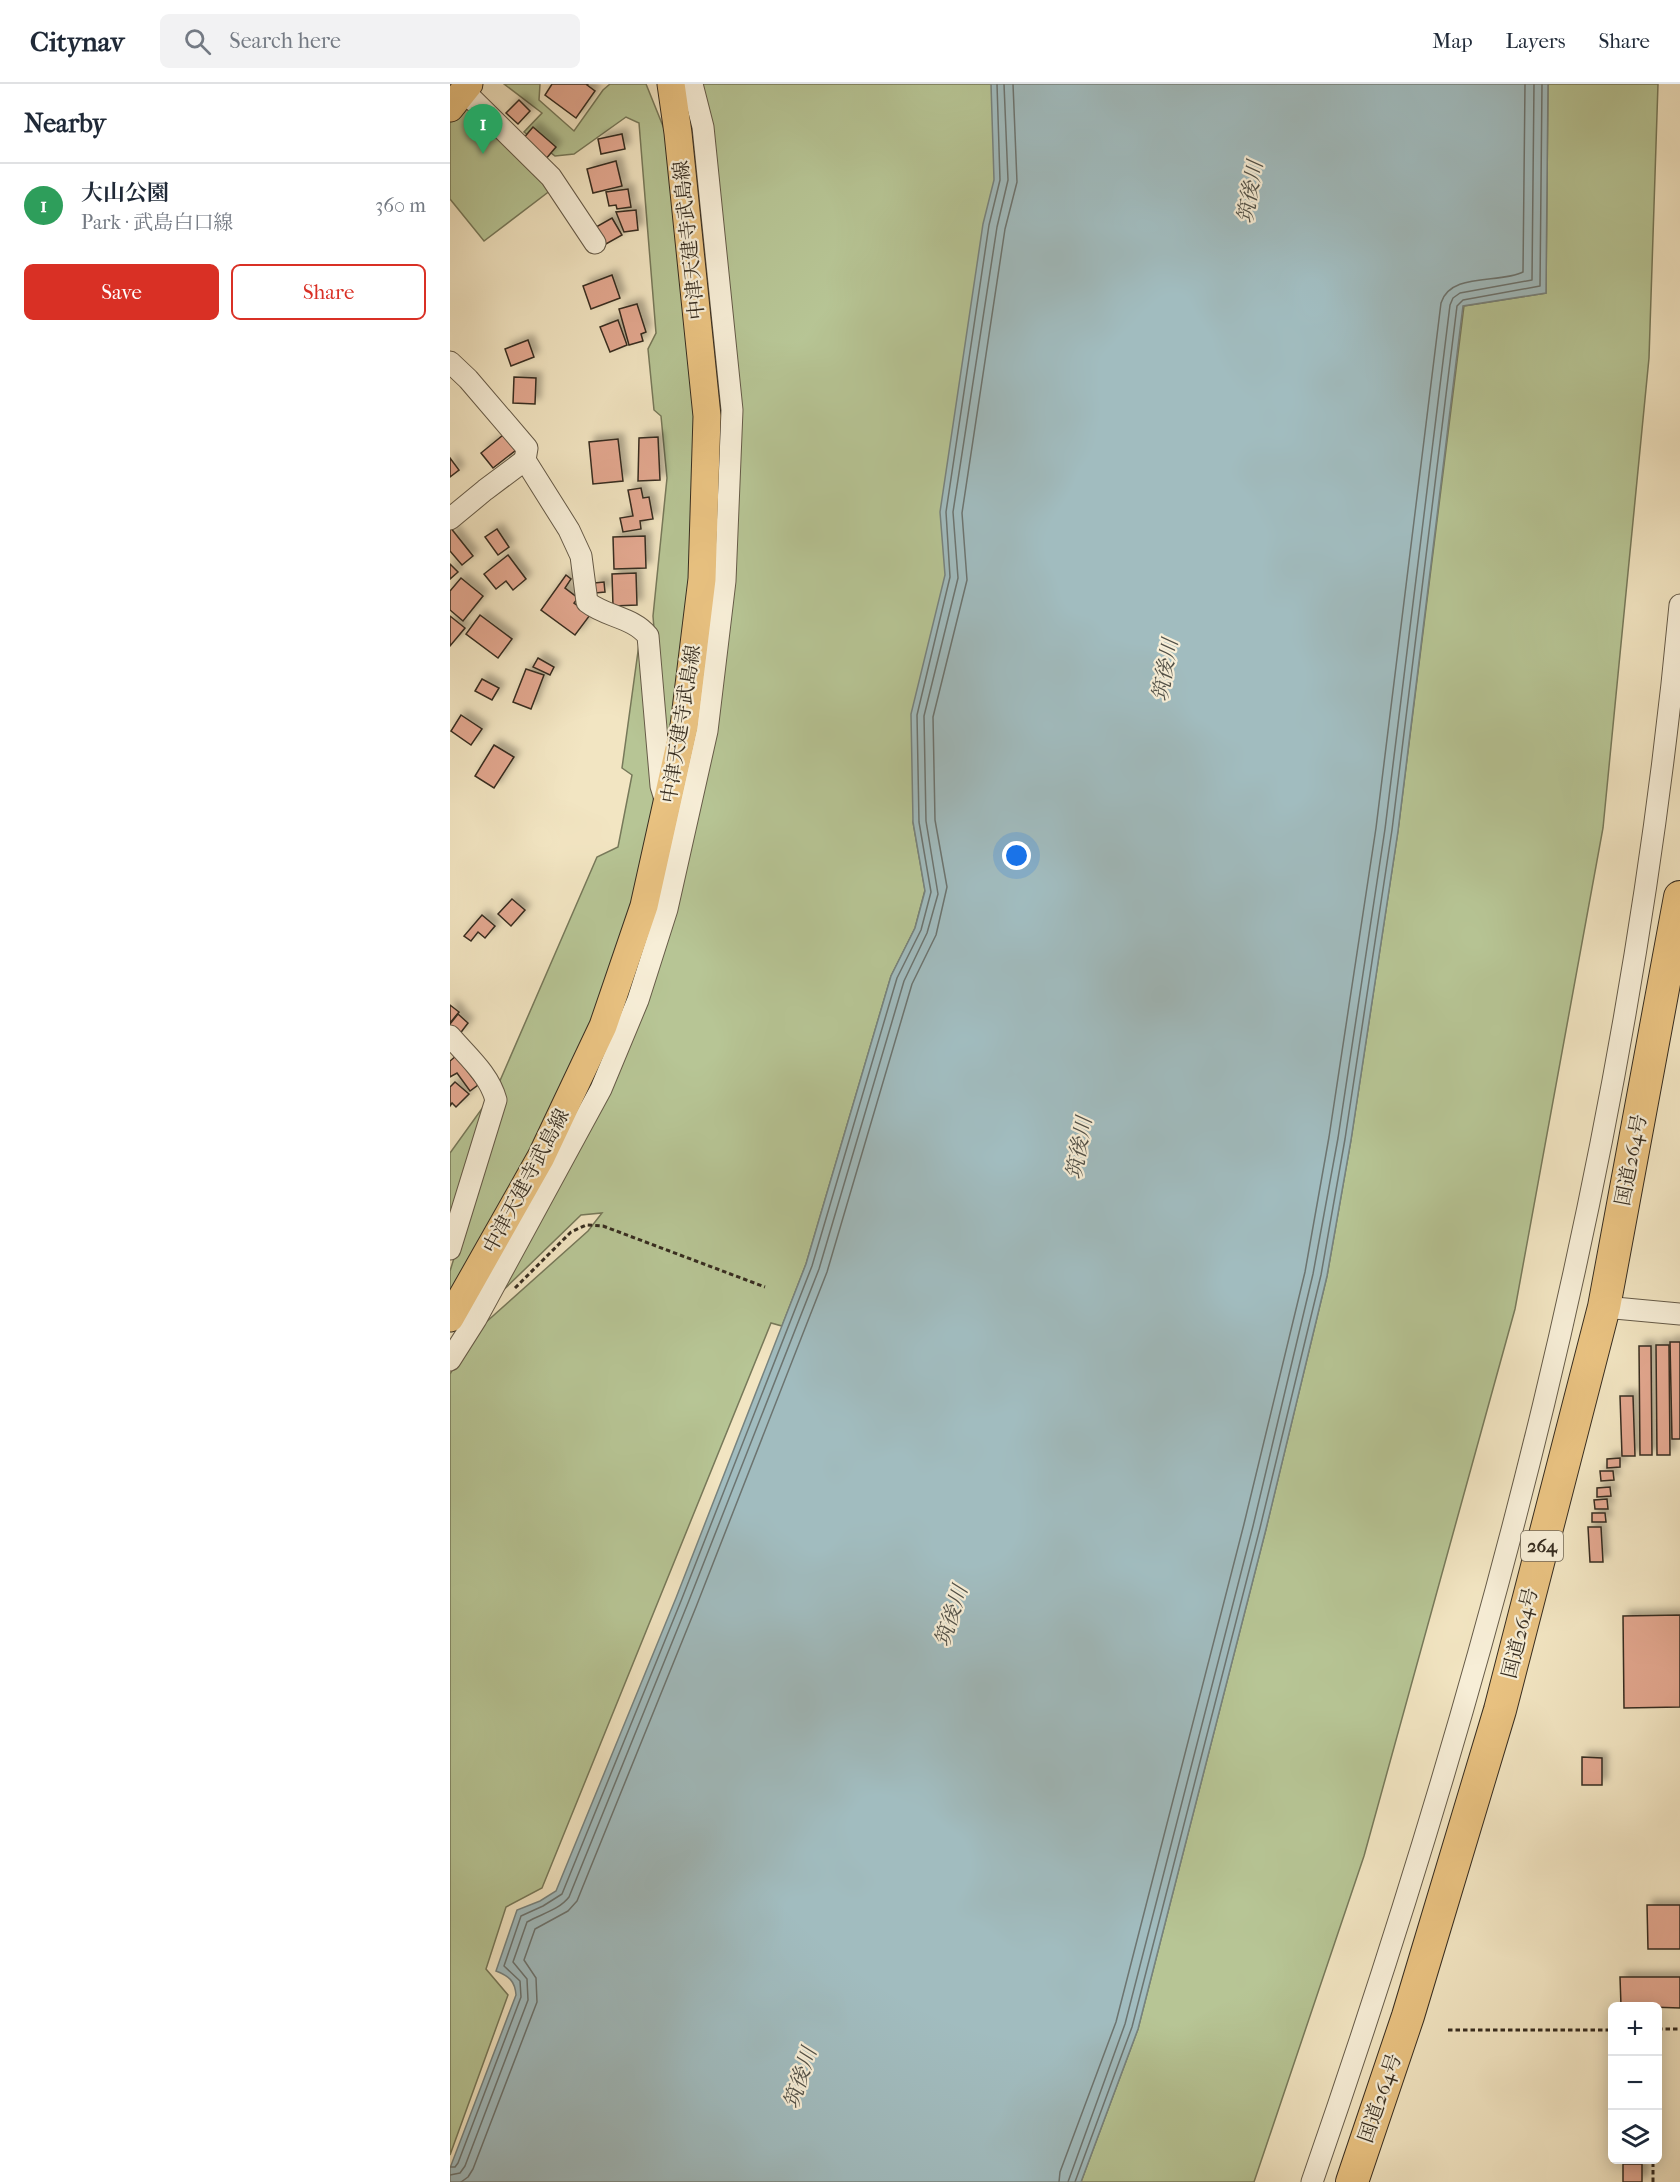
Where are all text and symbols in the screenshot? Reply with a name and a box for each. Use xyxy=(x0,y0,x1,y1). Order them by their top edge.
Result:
search box xyxy=(160,14,580,68)
text: Citynav xyxy=(30,25,124,58)
icon: search xyxy=(181,25,214,58)
text: Search here xyxy=(229,28,341,54)
text: Map xyxy=(1432,29,1473,53)
text: Layers xyxy=(1506,29,1565,53)
text: Share xyxy=(1598,29,1650,53)
pin: 1 xyxy=(464,104,502,154)
text: Nearby xyxy=(24,108,106,139)
water label: 筑後川 xyxy=(1233,157,1268,225)
street label: 中津天建寺武島線 xyxy=(669,159,709,321)
text: 大山公園 xyxy=(81,180,169,206)
text: 1 xyxy=(40,194,47,217)
text: 360 m xyxy=(375,194,426,217)
text: Park · 武島白口線 xyxy=(81,211,233,234)
button: Save xyxy=(24,264,219,320)
button: Share xyxy=(231,264,426,320)
water label: 筑後川 xyxy=(1148,635,1183,703)
street label: 中津天建寺武島線 xyxy=(657,643,705,805)
your location xyxy=(1002,841,1031,870)
street label: 中津天建寺武島線 xyxy=(478,1105,574,1257)
street label: 国道264号 xyxy=(1611,1112,1651,1208)
water label: 筑後川 xyxy=(1062,1113,1097,1181)
road number: 264 xyxy=(1521,1531,1563,1561)
water label: 筑後川 xyxy=(930,1580,973,1650)
street label: 国道264号 xyxy=(1498,1585,1542,1681)
map controls xyxy=(1608,2002,1662,2164)
button: + xyxy=(1608,2002,1662,2056)
water label: 筑後川 xyxy=(779,2042,822,2112)
street label: 国道264号 xyxy=(1354,2050,1406,2146)
button: − xyxy=(1608,2056,1662,2110)
button: layers xyxy=(1608,2110,1662,2164)

